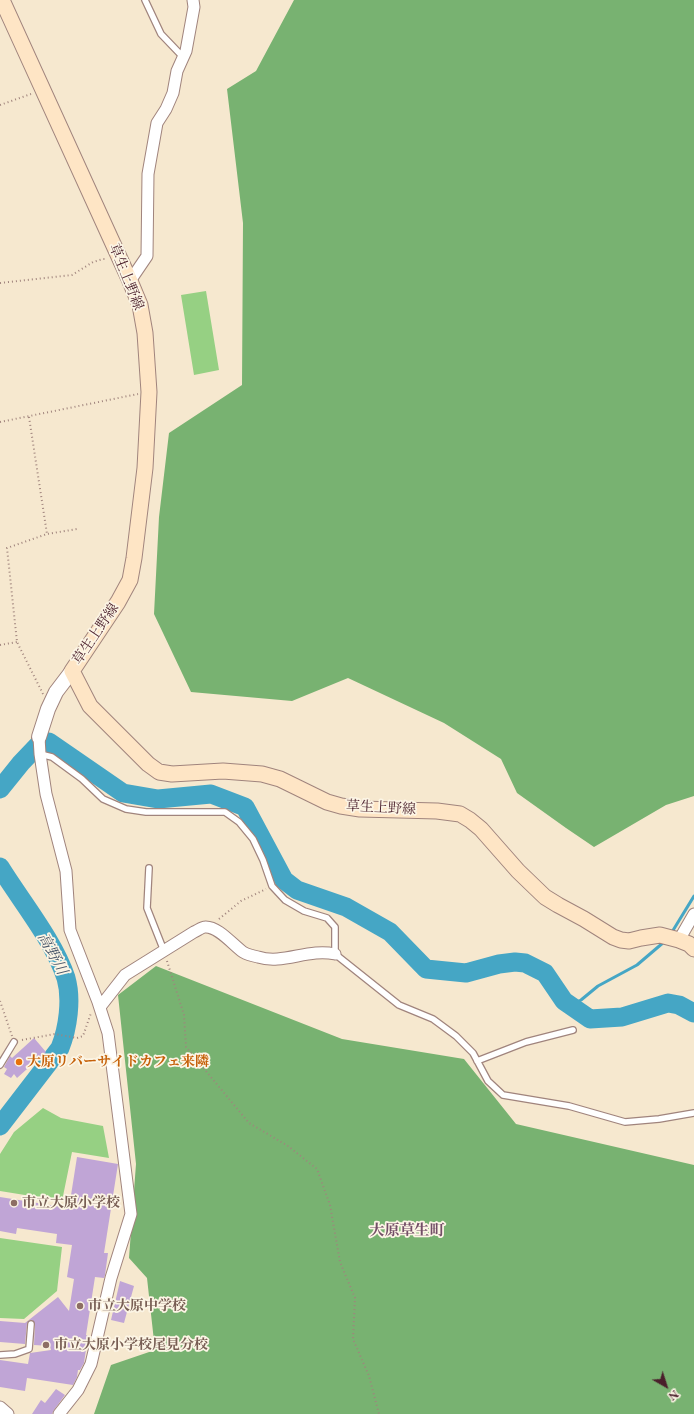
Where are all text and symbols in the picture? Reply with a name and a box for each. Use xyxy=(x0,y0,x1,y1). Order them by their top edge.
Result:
street label: 草生上野線 xyxy=(105,241,147,313)
street label: 草生上野線 xyxy=(69,600,123,668)
street label: 草生上野線 xyxy=(346,798,416,818)
water label: 高野川 xyxy=(33,930,71,978)
place label: 大原リバーサイドカフェ来隣 xyxy=(27,1054,209,1070)
marker: 大原リバーサイドカフェ来隣 xyxy=(14,1057,24,1067)
place label: 市立大原小学校 xyxy=(22,1195,120,1211)
marker: 市立大原小学校 xyxy=(9,1198,19,1208)
district label: 大原草生町 xyxy=(370,1222,444,1240)
place label: 市立大原中学校 xyxy=(88,1298,186,1314)
marker: 市立大原中学校 xyxy=(75,1301,85,1311)
place label: 市立大原小学校尾見分校 xyxy=(54,1337,208,1353)
marker: 市立大原小学校尾見分校 xyxy=(41,1340,51,1350)
north arrow xyxy=(646,1366,686,1406)
text: N xyxy=(666,1387,681,1404)

